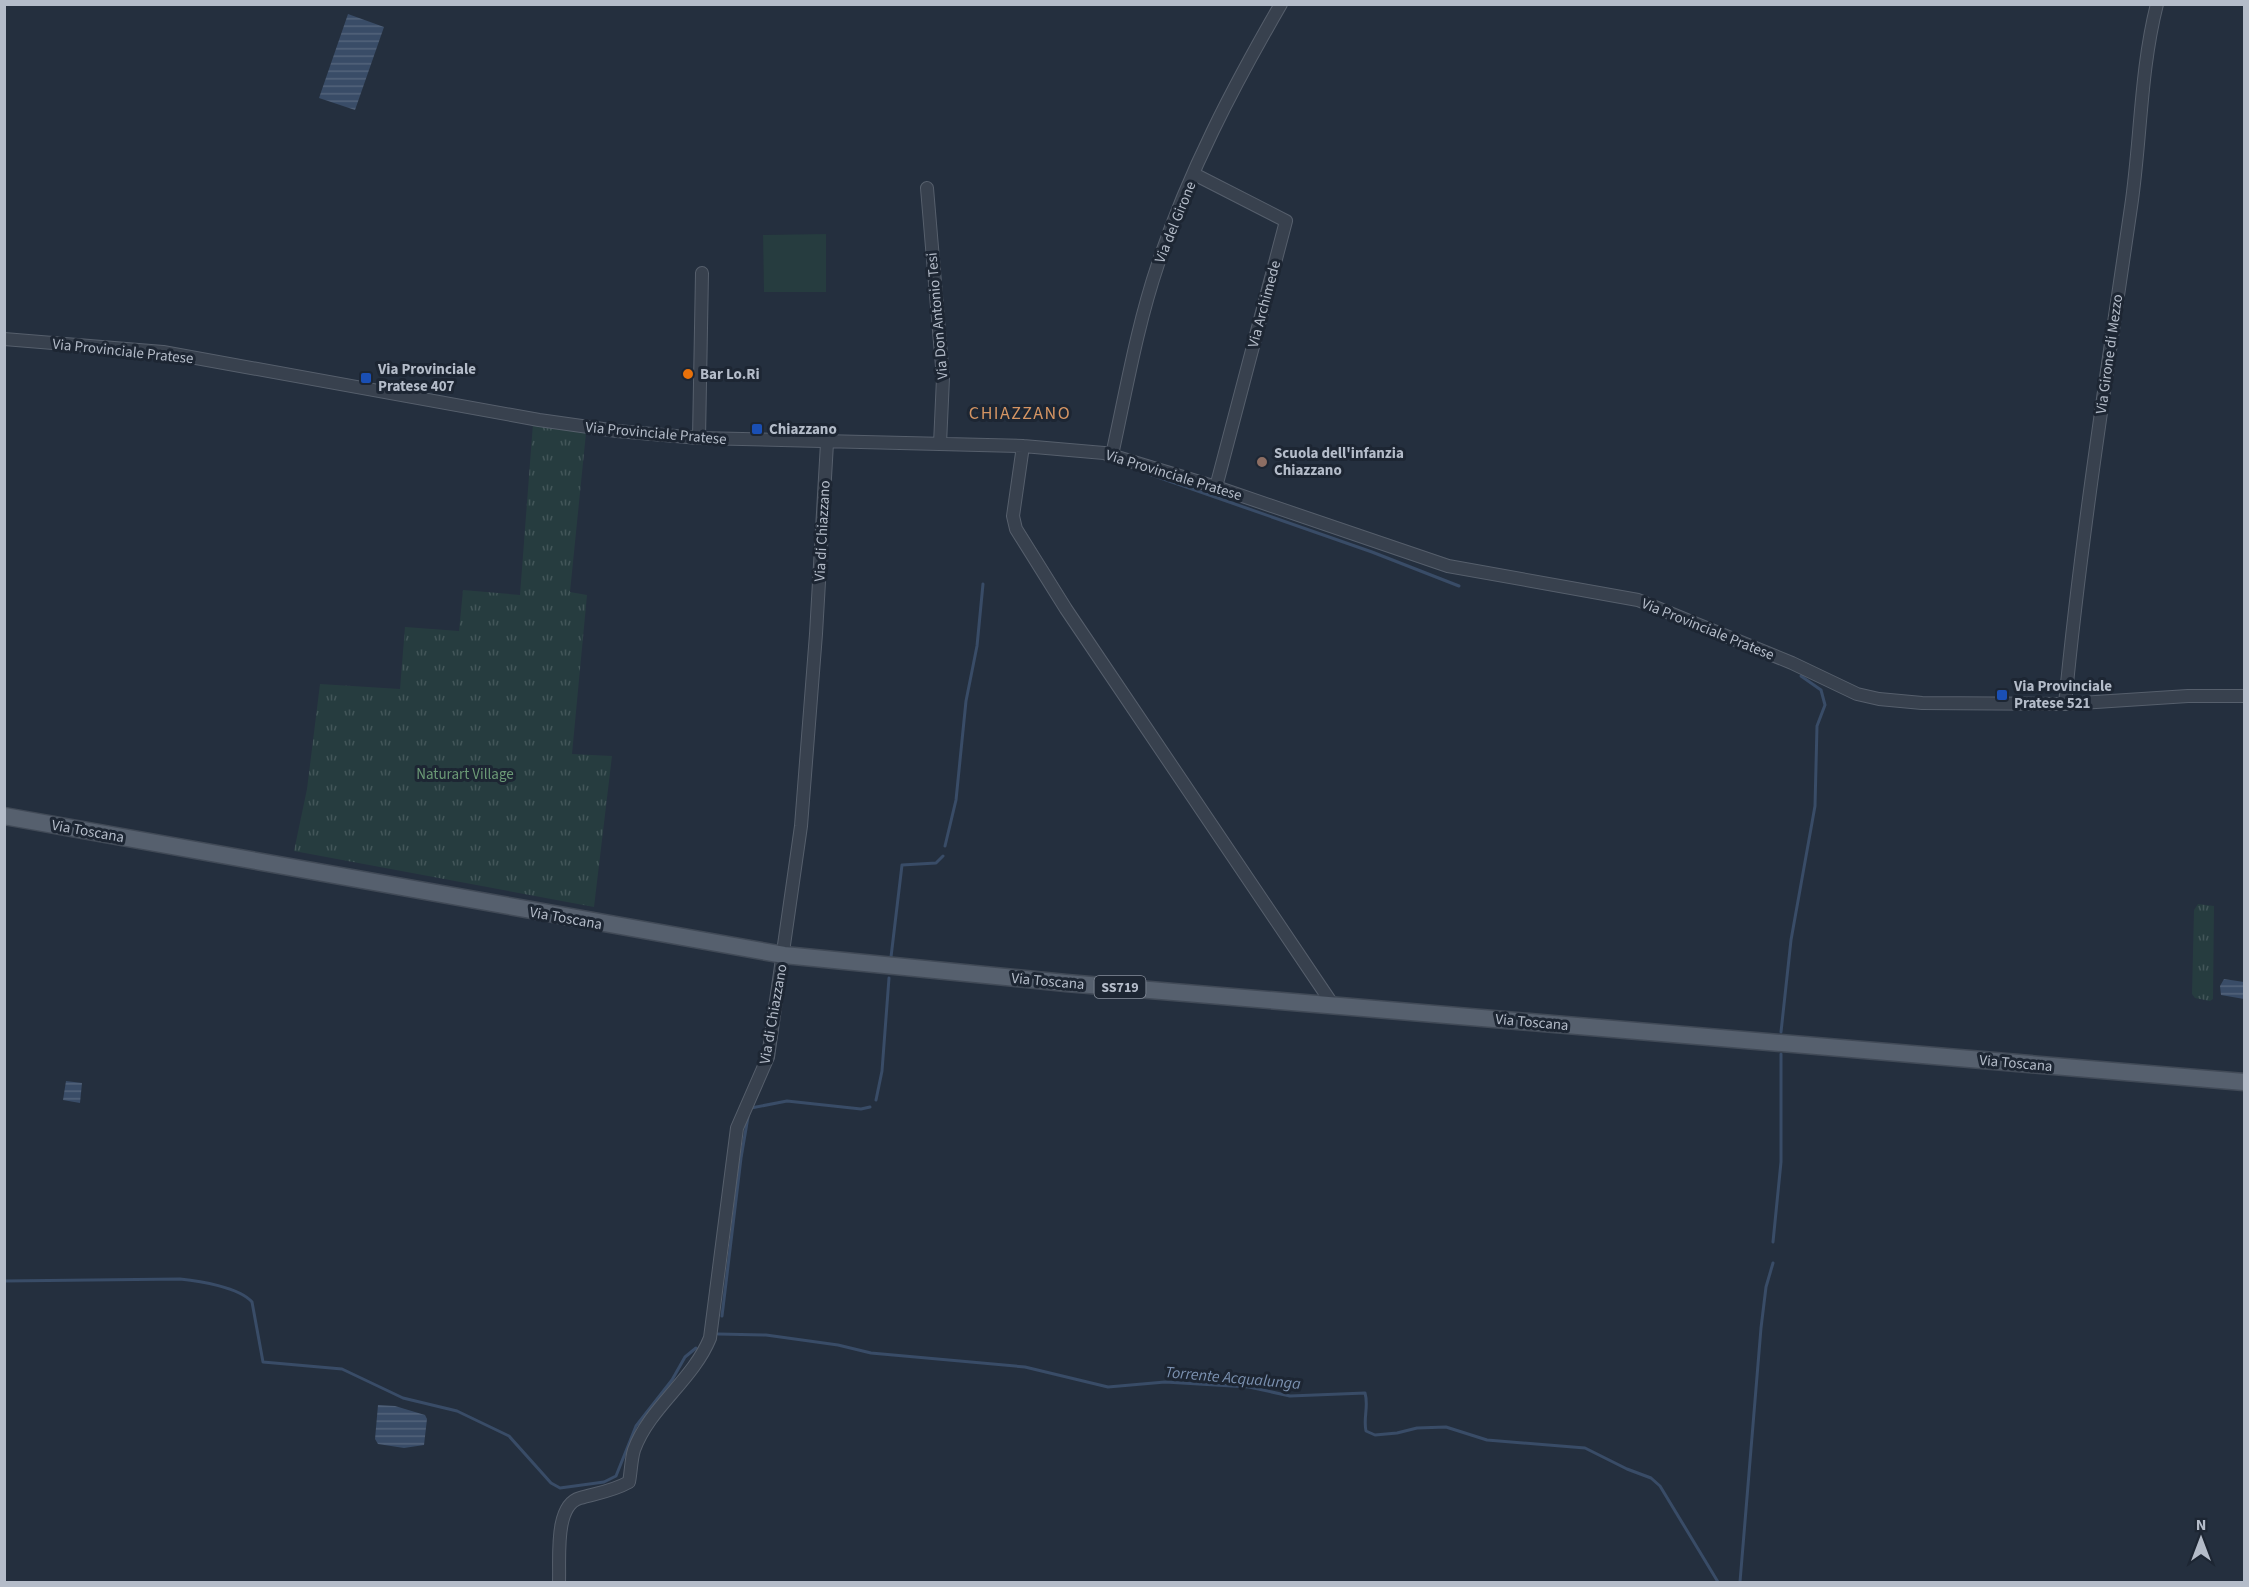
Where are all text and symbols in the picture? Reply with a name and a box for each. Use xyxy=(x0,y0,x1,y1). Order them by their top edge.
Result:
street label: Via del Girone xyxy=(1150,178,1201,266)
street label: Via Don Antonio Tesi xyxy=(921,252,954,380)
street label: Via Archimede xyxy=(1243,258,1286,350)
street label: Via Girone di Mezzo xyxy=(2091,293,2128,415)
street label: Via Provinciale Pratese xyxy=(51,334,194,369)
place label: Via Provinciale Pratese 407 xyxy=(377,359,476,397)
place label: Bar Lo.Ri xyxy=(700,364,760,385)
marker: Bar Lo.Ri xyxy=(681,367,695,381)
marker: Via Provinciale Pratese 407 xyxy=(359,371,373,385)
district label: CHIAZZANO xyxy=(969,401,1071,426)
street label: Via Provinciale Pratese xyxy=(585,417,727,450)
place label: Chiazzano xyxy=(769,419,837,440)
marker: Chiazzano xyxy=(750,422,764,436)
place label: Scuola dell'infanzia Chiazzano xyxy=(1274,443,1404,481)
street label: Via Provinciale Pratese xyxy=(1103,445,1245,506)
marker: Scuola dell'infanzia Chiazzano xyxy=(1255,455,1269,469)
street label: Via di Chiazzano xyxy=(809,480,836,582)
street label: Via Provinciale Pratese xyxy=(1638,593,1777,666)
place label: Via Provinciale Pratese 521 xyxy=(2013,676,2112,714)
marker: Via Provinciale Pratese 521 xyxy=(1995,688,2009,702)
park label: Naturart Village xyxy=(416,764,514,785)
street label: Via Toscana xyxy=(50,815,126,848)
street label: Via Toscana xyxy=(528,902,604,935)
street label: Via di Chiazzano xyxy=(754,962,793,1066)
street label: Via Toscana xyxy=(1010,968,1085,995)
road number: SS719 xyxy=(1094,976,1146,998)
street label: Via Toscana xyxy=(1494,1009,1569,1036)
street label: Via Toscana xyxy=(1978,1050,2053,1077)
water label: Torrente Acqualunga xyxy=(1164,1361,1302,1395)
north arrow xyxy=(2171,1509,2231,1569)
text: N xyxy=(2196,1514,2206,1536)

